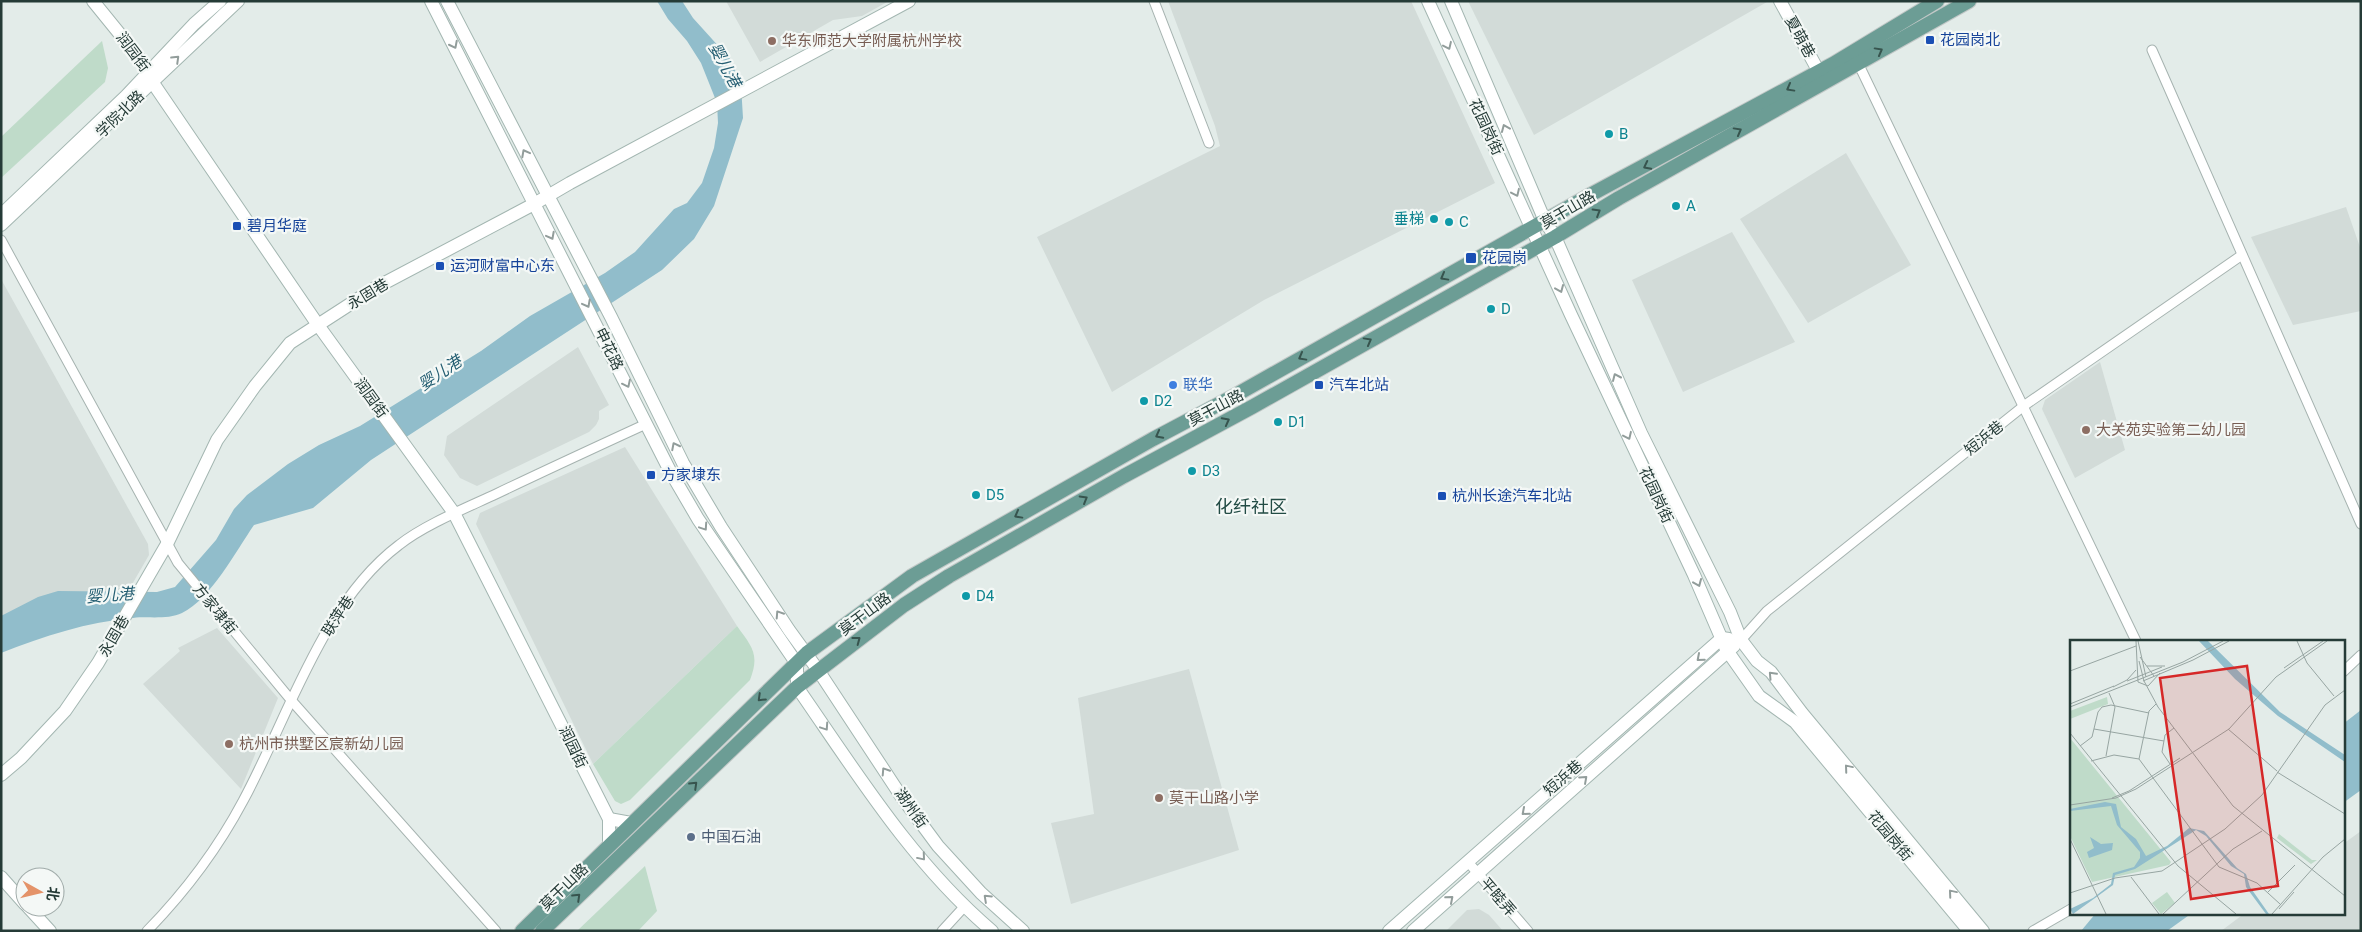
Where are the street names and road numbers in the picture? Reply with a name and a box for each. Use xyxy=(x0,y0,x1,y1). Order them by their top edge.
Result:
street label: 夏萌巷 xyxy=(1781,13,1819,61)
street label: 润园街 xyxy=(112,29,154,75)
street label: 学院北路 xyxy=(92,87,148,141)
street label: 花园岗街 xyxy=(1465,96,1507,158)
street label: 莫干山路 xyxy=(1538,187,1598,233)
street label: 永固巷 xyxy=(344,275,392,313)
street label: 申花路 xyxy=(591,325,627,373)
street label: 润园街 xyxy=(350,375,392,421)
street label: 莫干山路 xyxy=(1185,386,1247,430)
street label: 短浜巷 xyxy=(1961,417,2007,459)
street label: 花园岗街 xyxy=(1635,464,1677,526)
street label: 方家埭街 xyxy=(189,580,241,638)
street label: 莫干山路 xyxy=(836,589,894,639)
street label: 联萍巷 xyxy=(318,592,358,640)
street label: 永固巷 xyxy=(95,612,133,660)
street label: 润园街 xyxy=(555,723,591,771)
street label: 短浜巷 xyxy=(1540,756,1586,800)
street label: 湖州街 xyxy=(891,784,931,832)
street label: 花园岗街 xyxy=(1864,807,1916,865)
street label: 莫干山路 xyxy=(536,860,592,914)
street label: 平睦弄 xyxy=(1476,874,1520,920)

